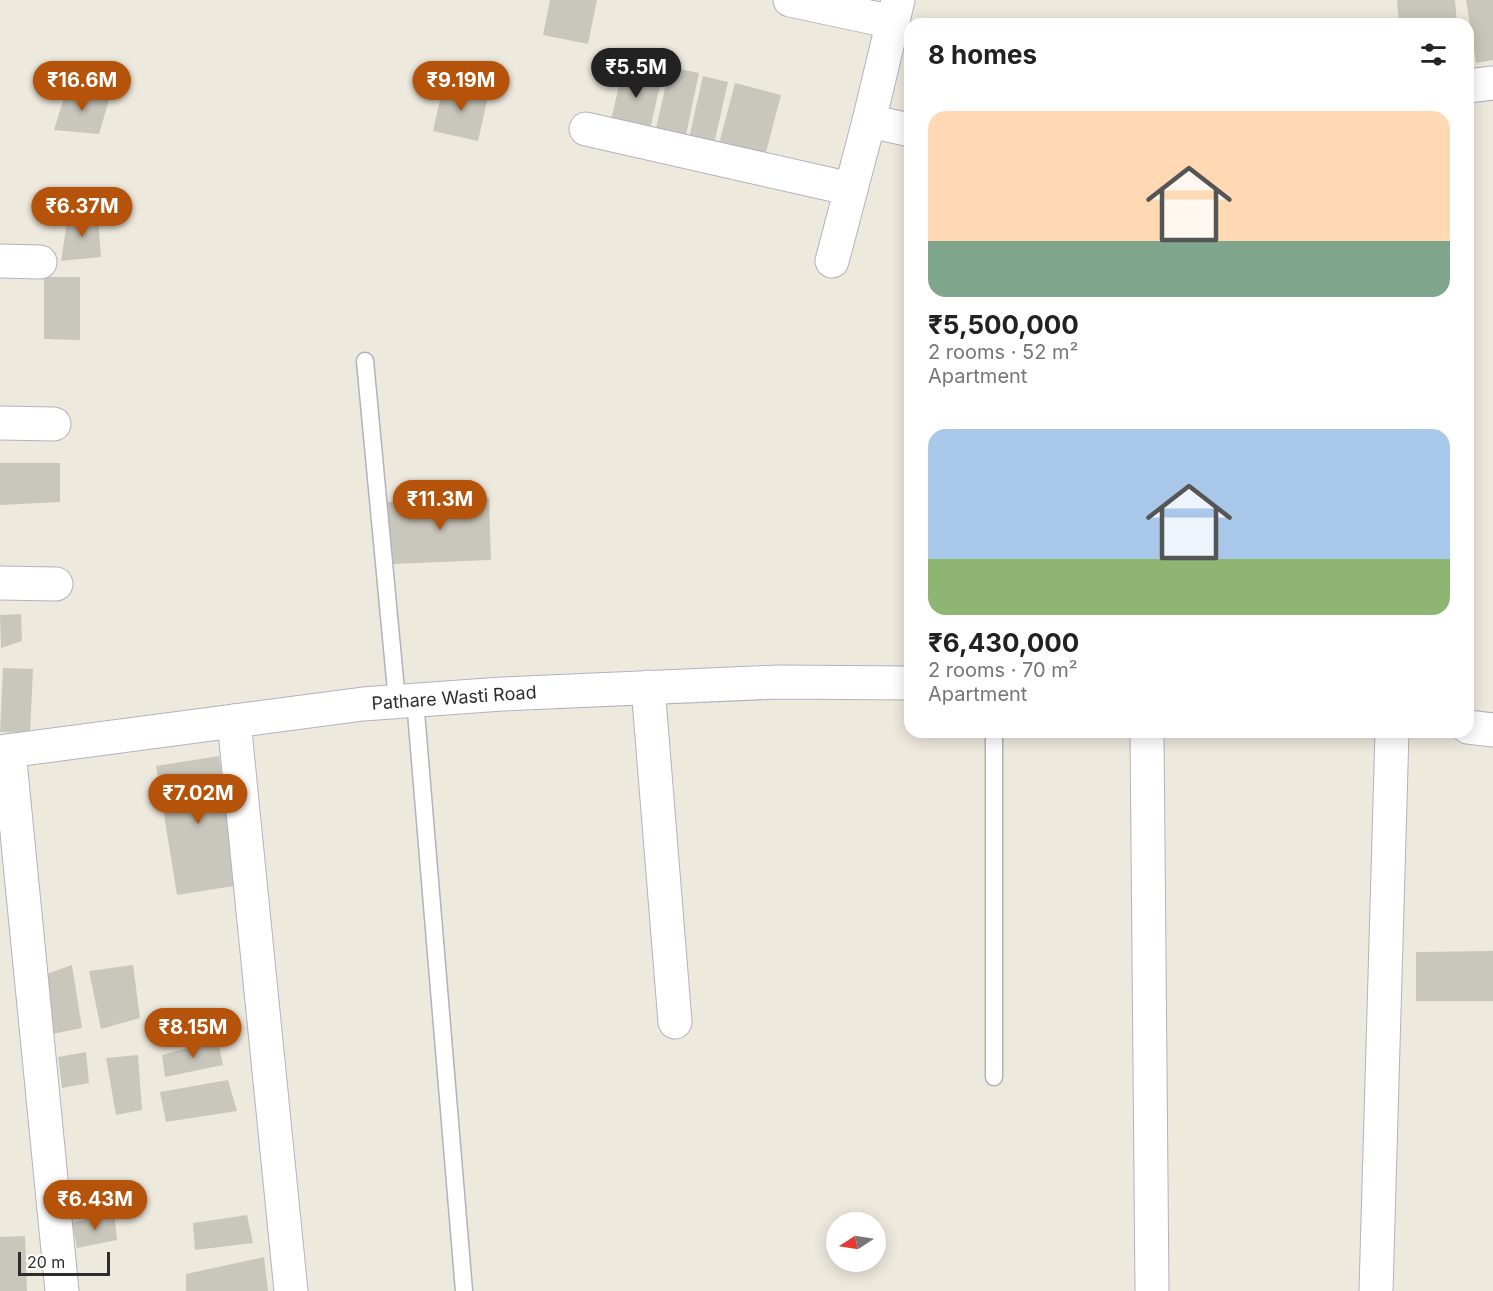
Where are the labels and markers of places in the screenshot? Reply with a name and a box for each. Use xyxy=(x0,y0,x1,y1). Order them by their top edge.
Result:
pin: ₹5.5M xyxy=(594,48,678,99)
pin: ₹16.6M xyxy=(33,61,131,112)
pin: ₹9.19M xyxy=(412,61,510,112)
pin: ₹6.37M xyxy=(33,187,131,238)
pin: ₹11.3M xyxy=(391,480,489,531)
pin: ₹7.02M xyxy=(149,774,247,825)
pin: ₹8.15M xyxy=(144,1008,242,1059)
pin: ₹6.43M xyxy=(46,1180,144,1231)

